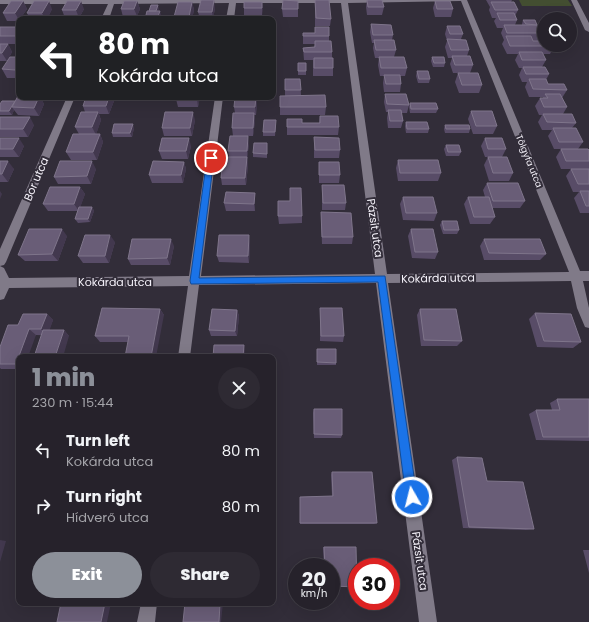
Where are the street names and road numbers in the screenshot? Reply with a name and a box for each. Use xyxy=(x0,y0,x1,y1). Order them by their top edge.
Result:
street label: Tölgyfa utca xyxy=(513,133,545,189)
street label: Bor utca xyxy=(20,155,52,203)
street label: Pázsit utca xyxy=(363,197,387,259)
street label: Kokárda utca xyxy=(401,269,475,287)
street label: Kokárda utca xyxy=(78,274,152,290)
street label: Pázsit utca xyxy=(408,530,432,592)

